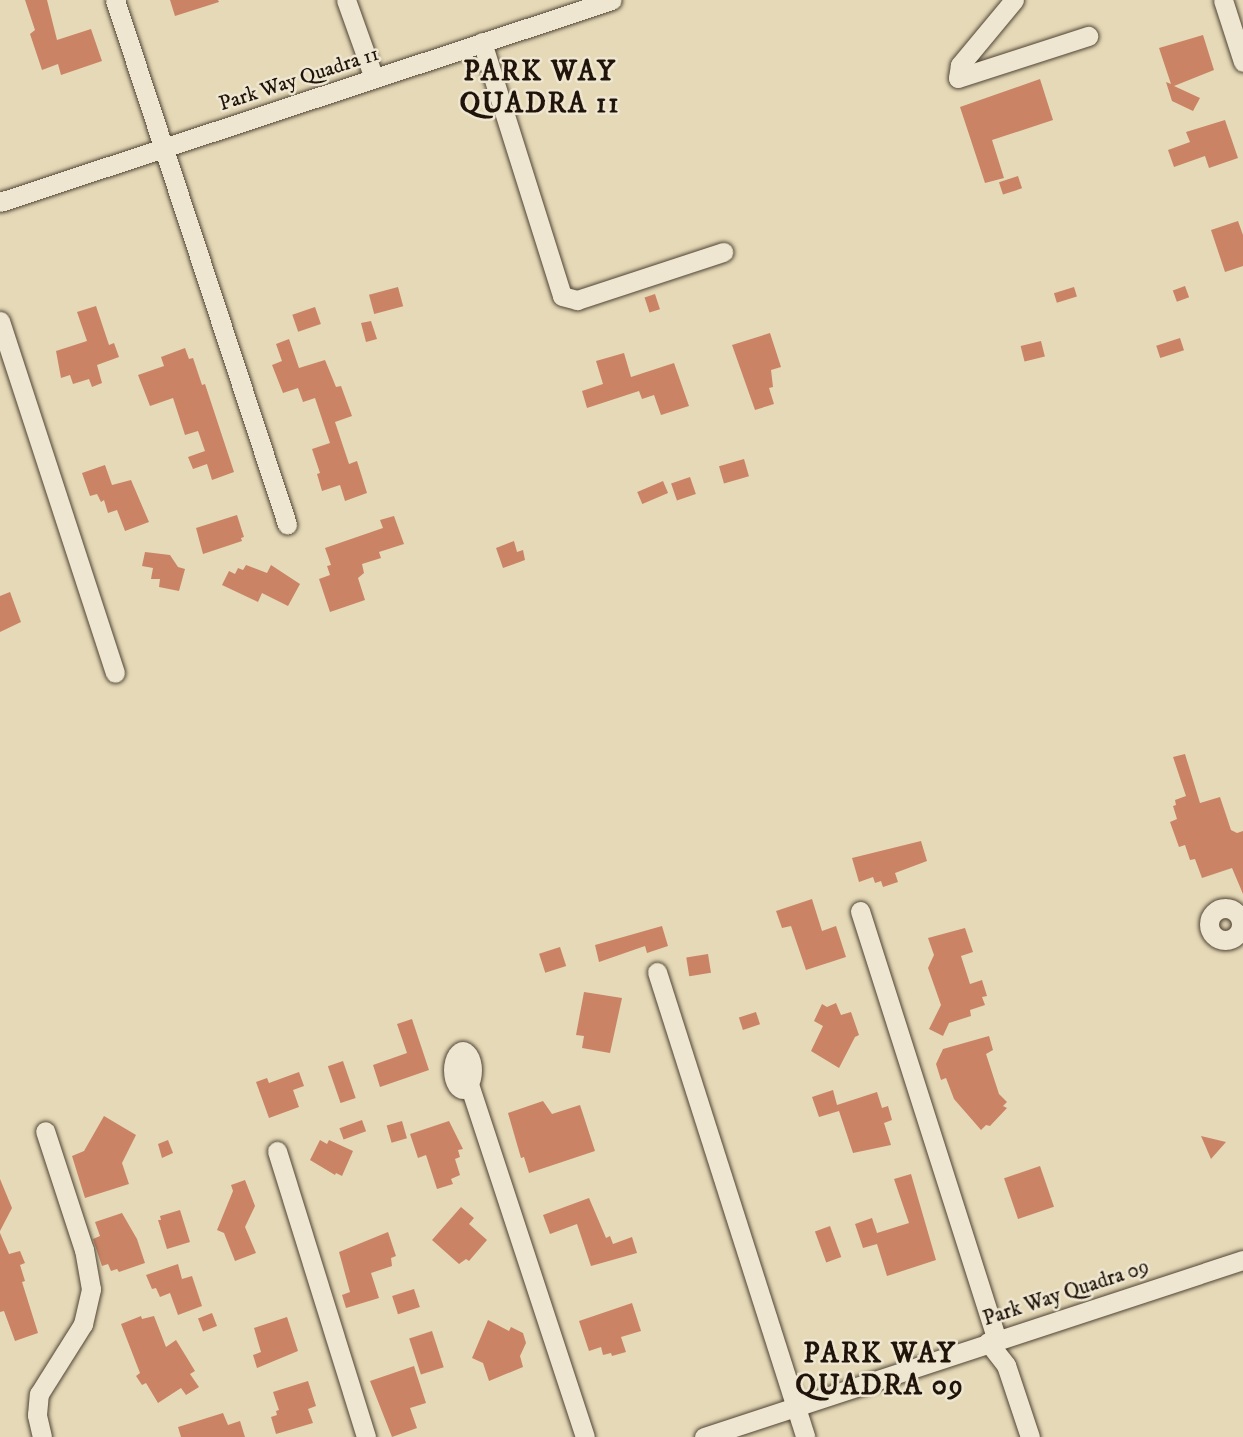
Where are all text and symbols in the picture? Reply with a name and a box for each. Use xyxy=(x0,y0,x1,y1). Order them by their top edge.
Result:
street label: Park Way Quadra 11 xyxy=(216,41,382,117)
district label: PARK WAY QUADRA 11 xyxy=(461,55,619,121)
street label: Park Way Quadra 09 xyxy=(980,1254,1152,1332)
district label: PARK WAY QUADRA 09 xyxy=(796,1337,964,1403)

